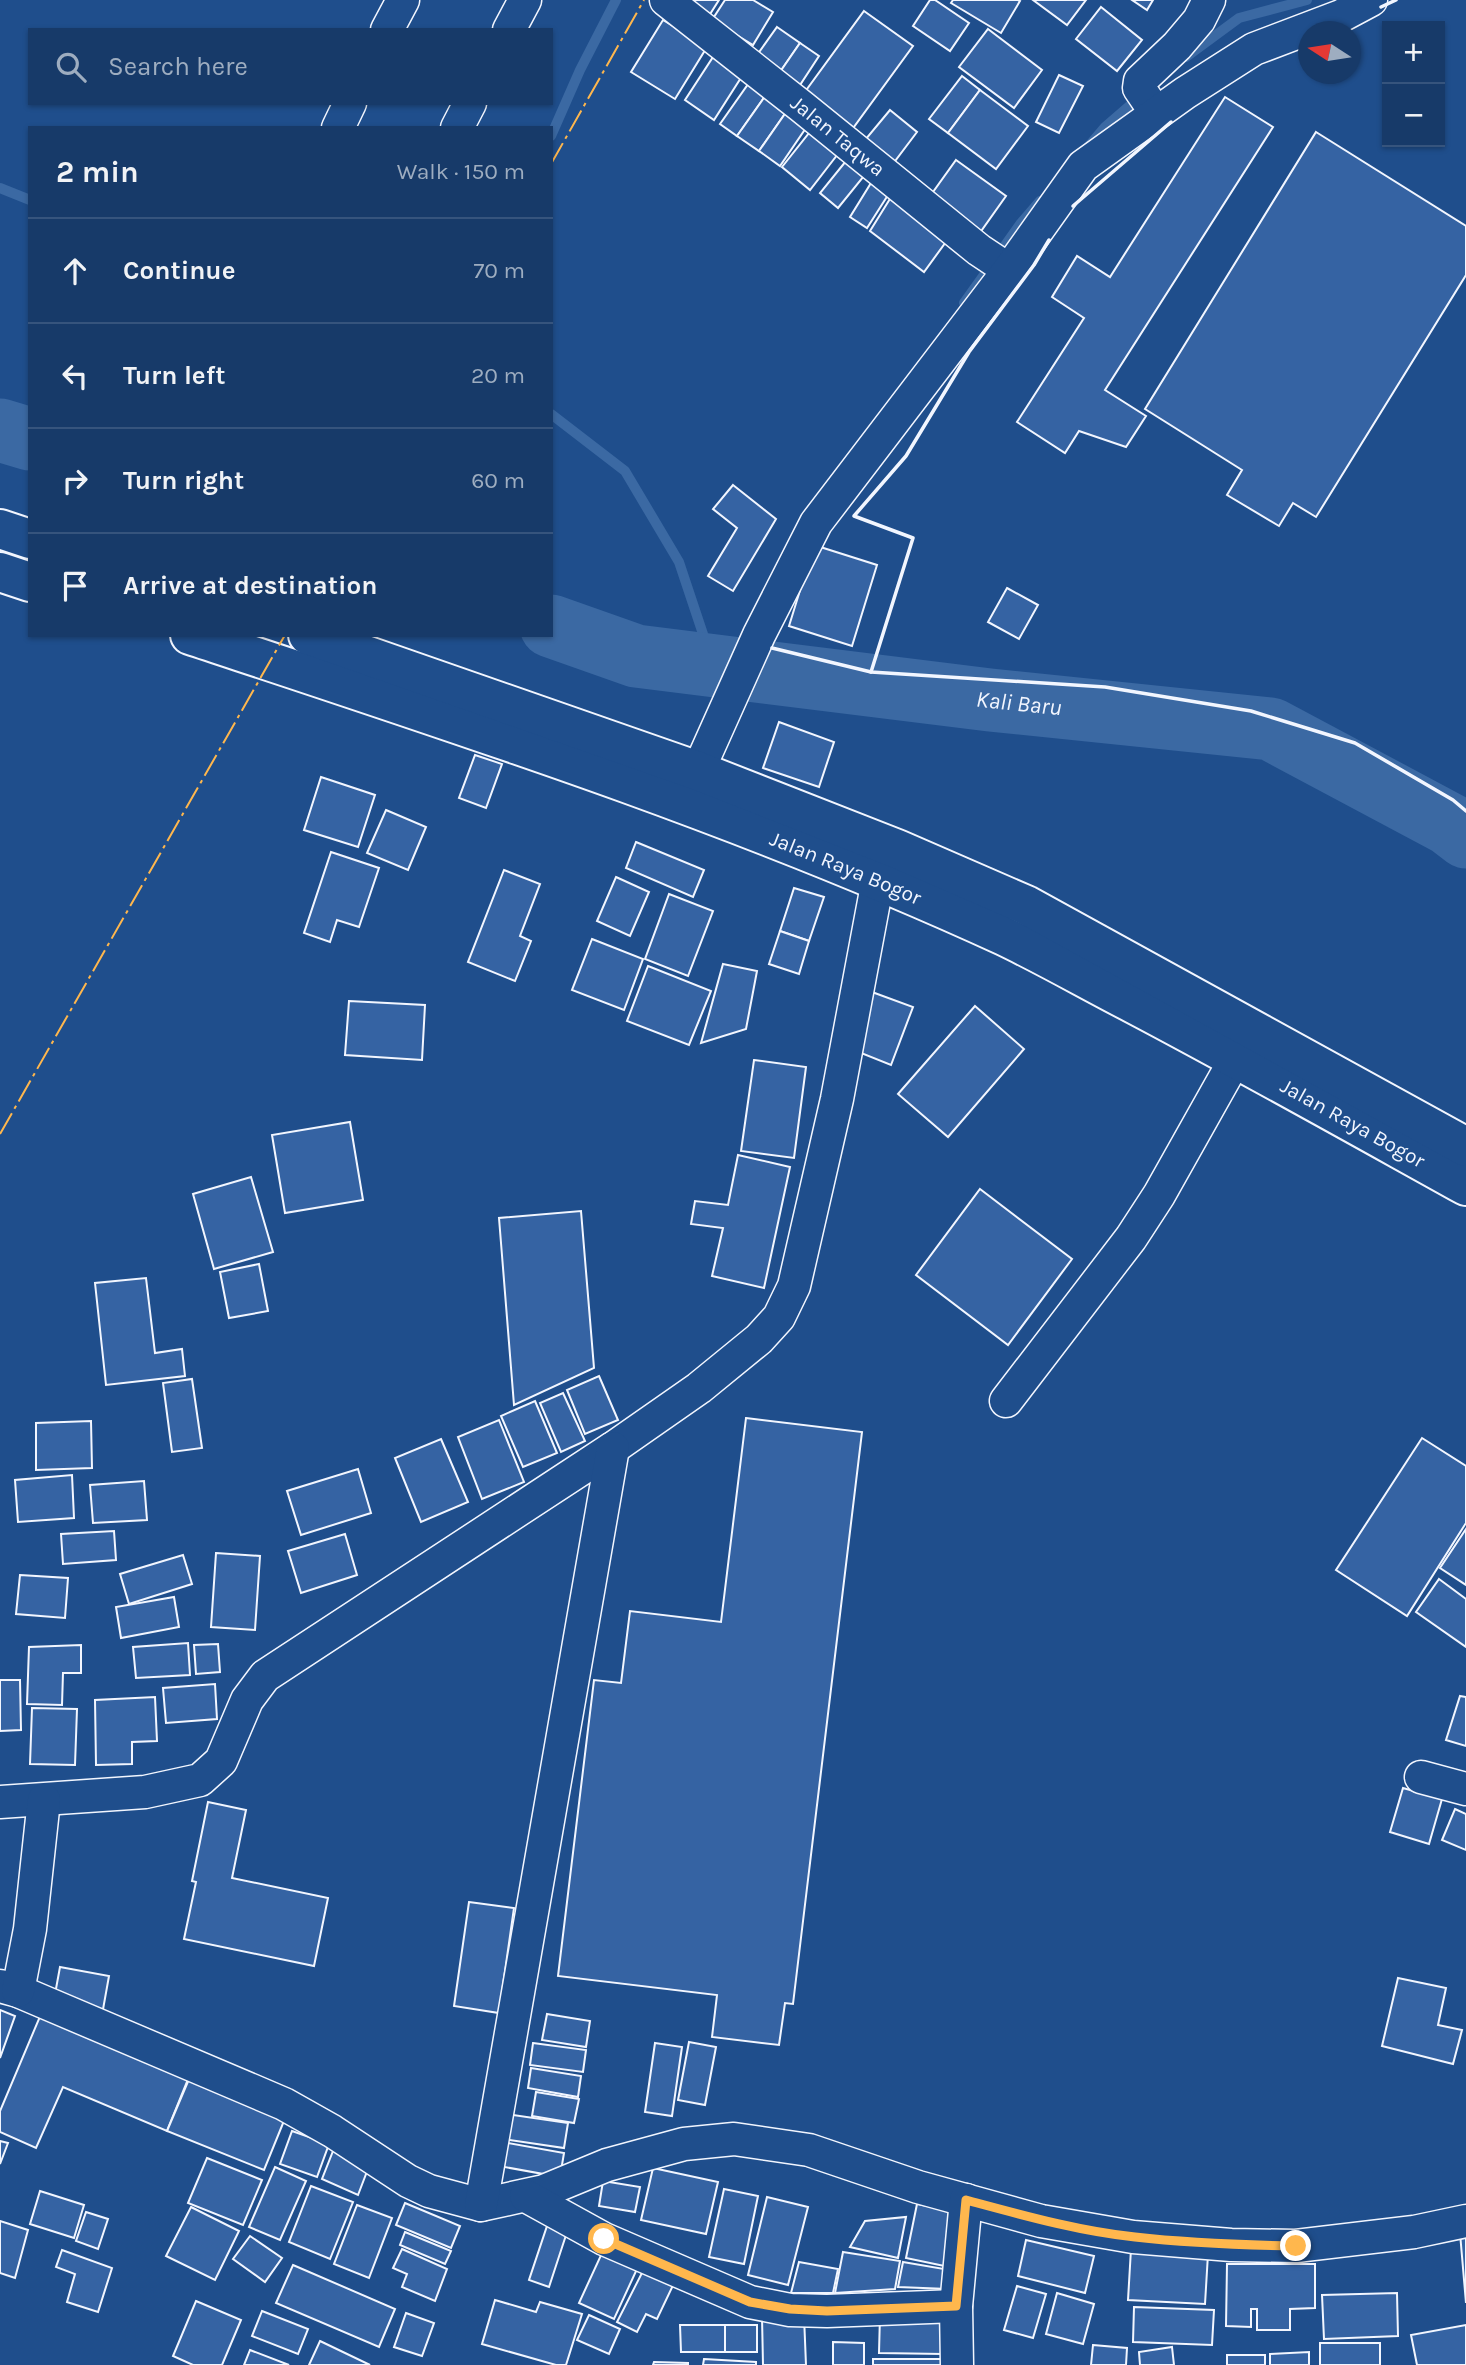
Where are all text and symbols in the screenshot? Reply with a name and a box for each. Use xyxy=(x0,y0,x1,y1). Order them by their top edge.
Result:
north arrow xyxy=(1298,21,1361,84)
map controls xyxy=(1382,21,1445,147)
button: + xyxy=(1382,21,1445,84)
search box xyxy=(28,28,553,105)
icon: search xyxy=(52,48,90,86)
text: Search here xyxy=(108,51,248,82)
button: − xyxy=(1382,84,1445,147)
street label: Jalan Taqwa xyxy=(786,90,890,181)
text: 2 min xyxy=(56,154,139,190)
text: Walk · 150 m xyxy=(397,158,525,185)
icon: ahead xyxy=(56,252,94,290)
text: Continue xyxy=(123,255,235,286)
text: 70 m xyxy=(474,257,525,284)
icon: left xyxy=(56,357,94,395)
text: Turn left xyxy=(123,360,225,391)
text: 20 m xyxy=(471,362,525,389)
icon: right xyxy=(56,462,94,500)
text: Turn right xyxy=(123,465,244,496)
text: 60 m xyxy=(471,467,525,494)
icon: arrive xyxy=(56,567,94,605)
text: Arrive at destination xyxy=(123,570,377,601)
water label: Kali Baru xyxy=(974,685,1063,721)
street label: Jalan Raya Bogor xyxy=(767,826,925,910)
street label: Jalan Raya Bogor xyxy=(1276,1073,1429,1173)
route start xyxy=(588,2223,619,2254)
route end xyxy=(1280,2230,1311,2261)

